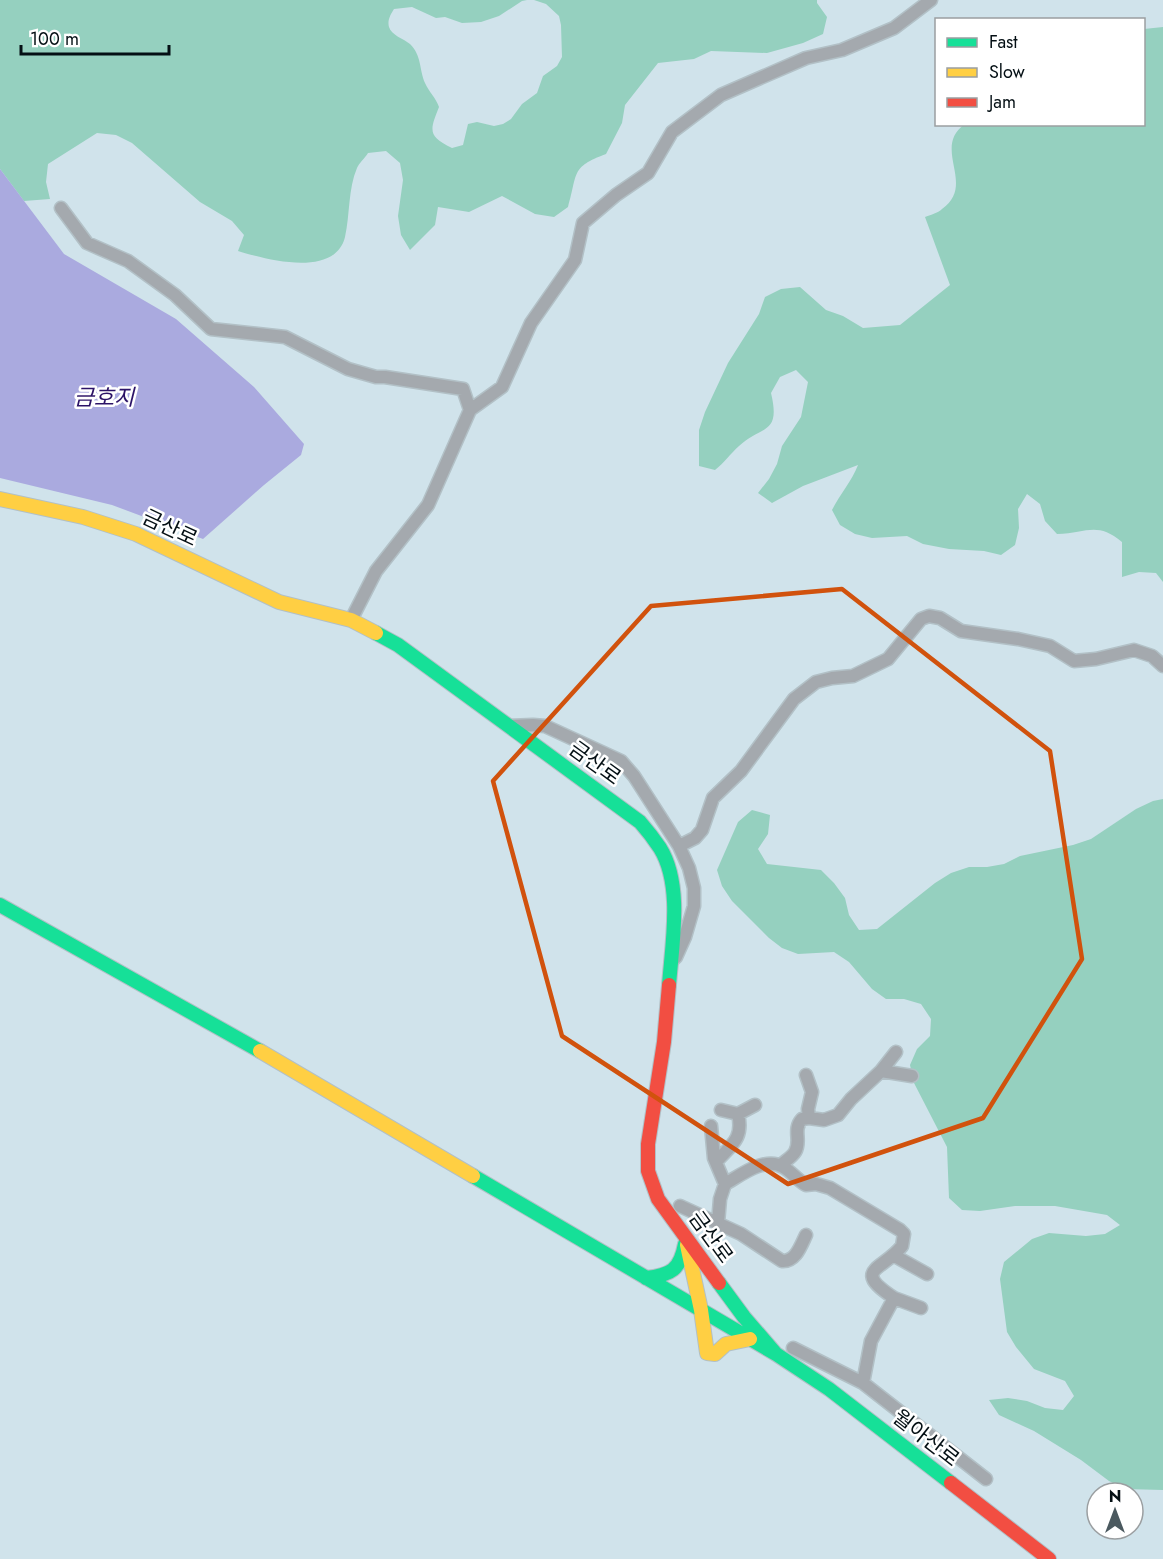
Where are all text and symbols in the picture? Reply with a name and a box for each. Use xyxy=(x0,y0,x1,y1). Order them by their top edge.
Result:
scale bar xyxy=(21,18,170,56)
legend xyxy=(935,18,1145,126)
text: 100 m xyxy=(30,26,79,52)
text: Fast xyxy=(989,29,1018,55)
text: Slow xyxy=(989,59,1026,85)
text: Jam xyxy=(987,89,1016,115)
water label: 금호지 xyxy=(74,381,136,413)
street label: 금산로 xyxy=(137,502,203,554)
street label: 금산로 xyxy=(563,734,627,792)
street label: 금산로 xyxy=(682,1205,740,1269)
street label: 월아산로 xyxy=(886,1402,966,1474)
north arrow xyxy=(1085,1481,1145,1541)
text: N xyxy=(1109,1485,1121,1508)

